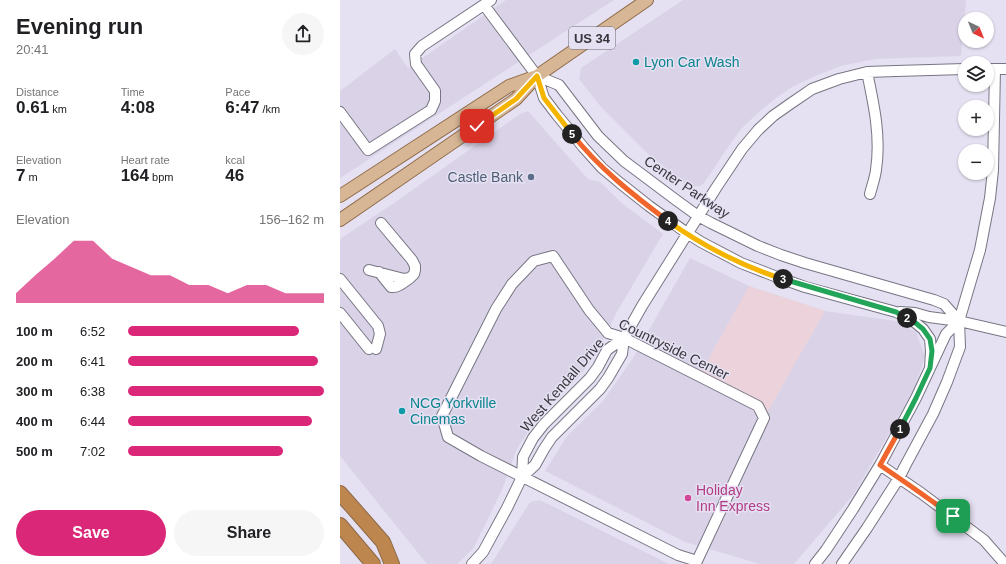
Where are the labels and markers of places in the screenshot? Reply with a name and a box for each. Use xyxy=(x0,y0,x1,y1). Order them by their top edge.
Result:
place label: Lyon Car Wash xyxy=(644,54,739,70)
marker: Lyon Car Wash xyxy=(631,57,641,67)
pin xyxy=(460,109,494,143)
pin: 5 xyxy=(562,124,582,144)
place label: Castle Bank xyxy=(448,169,524,185)
marker: Castle Bank xyxy=(526,172,536,182)
pin: 4 xyxy=(658,211,678,231)
pin: 3 xyxy=(773,269,793,289)
pin: 2 xyxy=(897,308,917,328)
place label: NCG Yorkville Cinemas xyxy=(410,395,497,427)
marker: NCG Yorkville Cinemas xyxy=(397,406,407,416)
pin: 1 xyxy=(890,419,910,439)
place label: Holiday Inn Express xyxy=(696,482,770,514)
marker: Holiday Inn Express xyxy=(683,493,693,503)
pin xyxy=(936,499,970,533)

